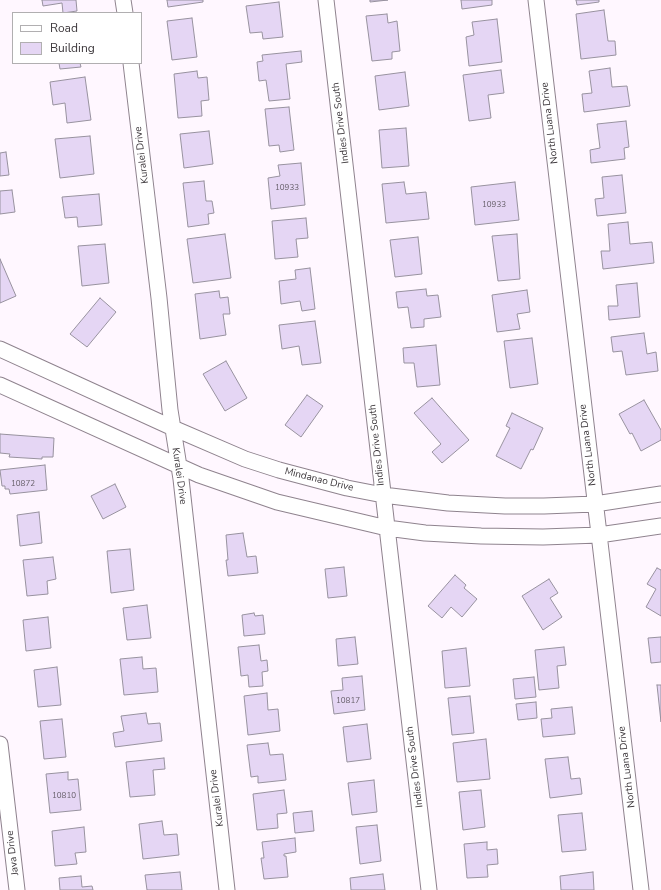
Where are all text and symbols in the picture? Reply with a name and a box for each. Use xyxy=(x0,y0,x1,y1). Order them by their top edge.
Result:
legend xyxy=(12,12,142,64)
text: Road xyxy=(50,20,78,36)
text: Building xyxy=(50,40,95,56)
street label: Indies Drive South xyxy=(330,82,352,164)
street label: North Luana Drive xyxy=(539,82,561,164)
street label: Kuralei Drive xyxy=(133,126,151,184)
house number: 10933 xyxy=(275,183,299,193)
house number: 10933 xyxy=(482,200,506,210)
street label: Indies Drive South xyxy=(367,404,387,486)
street label: North Luana Drive xyxy=(577,404,599,486)
street label: Kuralei Drive xyxy=(169,447,189,505)
street label: Mindanao Drive xyxy=(283,466,355,494)
house number: 10872 xyxy=(11,479,35,489)
house number: 10817 xyxy=(336,696,360,706)
street label: Indies Drive South xyxy=(404,726,426,808)
street label: North Luana Drive xyxy=(616,726,638,808)
street label: Kuralei Drive xyxy=(208,769,226,827)
house number: 10810 xyxy=(52,791,76,801)
street label: Java Drive xyxy=(4,830,22,876)

